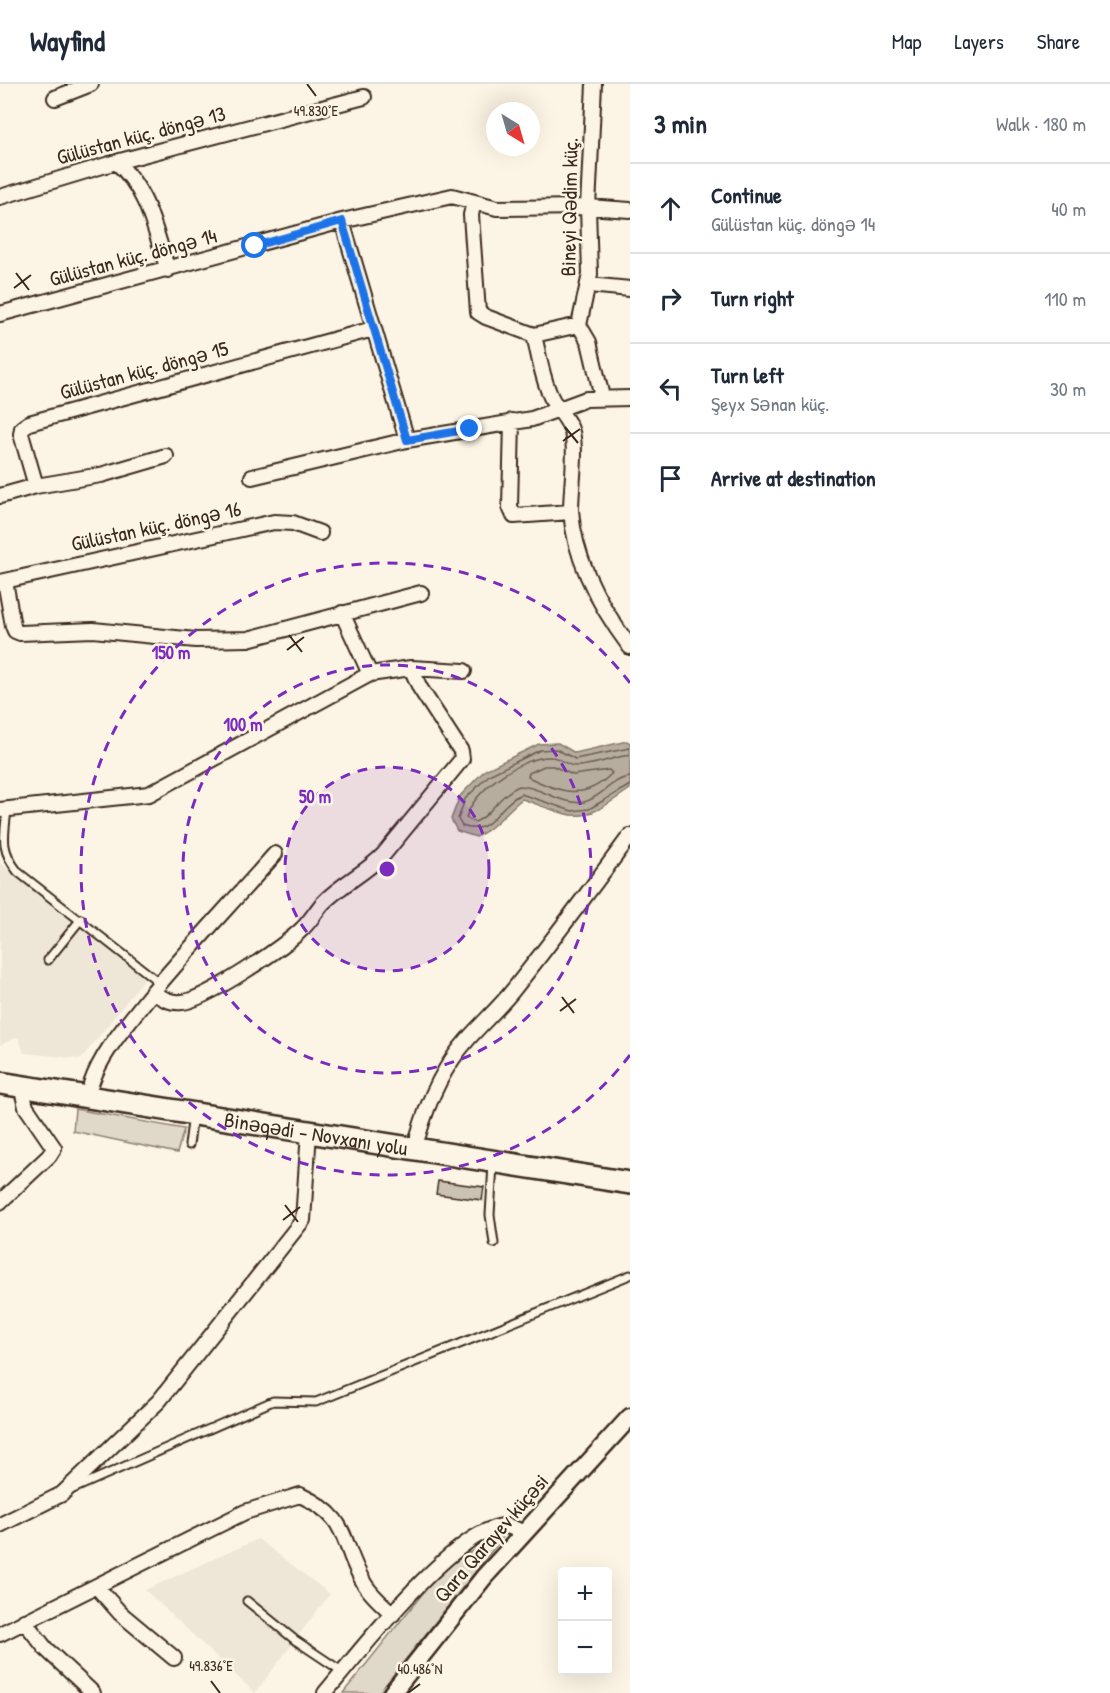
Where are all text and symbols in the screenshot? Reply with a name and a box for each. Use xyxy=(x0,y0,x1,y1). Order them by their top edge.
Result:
text: Wayfind xyxy=(30,22,105,60)
text: Map xyxy=(892,27,921,56)
text: Layers xyxy=(954,27,1004,56)
text: Share xyxy=(1037,27,1080,56)
street label: Gülüstan küç. döngə 13 xyxy=(53,98,229,172)
text: 49.830°E xyxy=(294,100,339,121)
north arrow xyxy=(486,102,540,156)
text: 3 min xyxy=(654,106,707,141)
text: Walk · 180 m xyxy=(996,110,1086,137)
street label: Bineyi Qədim küç. xyxy=(553,137,585,277)
text: Continue xyxy=(711,180,782,210)
icon: ahead xyxy=(654,192,687,225)
text: 40 m xyxy=(1051,195,1086,222)
text: Gülüstan küç. döngə 14 xyxy=(711,210,875,237)
street label: Gülüstan küç. döngə 14 xyxy=(46,221,220,293)
route start xyxy=(241,232,267,258)
icon: right xyxy=(654,282,687,315)
text: Turn right xyxy=(711,283,794,313)
text: 110 m xyxy=(1044,285,1086,312)
street label: Gülüstan küç. döngə 15 xyxy=(56,334,232,406)
text: Turn left xyxy=(711,360,784,390)
icon: left xyxy=(654,372,687,405)
text: 30 m xyxy=(1050,375,1086,402)
text: Şeyx Sənan küç. xyxy=(711,390,829,417)
route end xyxy=(456,415,482,441)
icon: arrive xyxy=(654,462,687,495)
text: Arrive at destination xyxy=(711,463,876,493)
street label: Gülüstan küç. döngə 16 xyxy=(68,494,244,558)
text: 150 m xyxy=(152,640,190,665)
text: 100 m xyxy=(223,712,263,737)
text: 50 m xyxy=(299,784,331,809)
centre of rings xyxy=(377,859,397,879)
street label: Binəqədi - Novxanı yolu xyxy=(222,1104,410,1162)
street label: Qara Qarayev küçəsi xyxy=(427,1467,555,1609)
map controls xyxy=(558,1567,612,1675)
button: + xyxy=(558,1567,612,1621)
button: − xyxy=(558,1621,612,1675)
text: 49.836°E xyxy=(189,1655,233,1676)
text: 40.486°N xyxy=(397,1658,443,1679)

